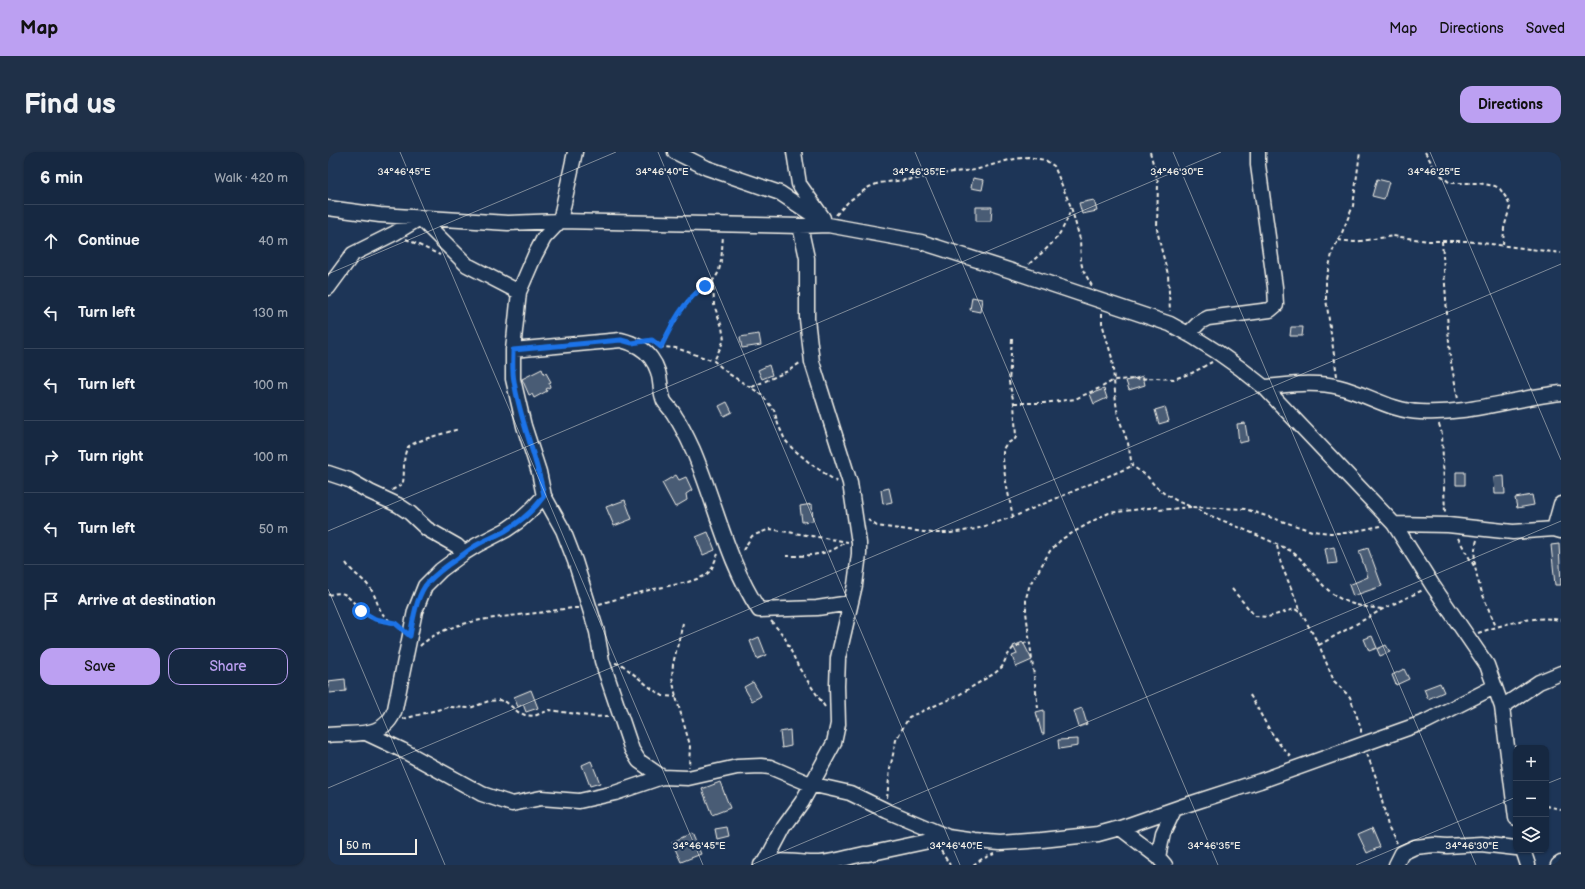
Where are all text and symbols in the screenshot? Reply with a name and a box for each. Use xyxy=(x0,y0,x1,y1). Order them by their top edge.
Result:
text: Map xyxy=(20,17,58,40)
text: Map xyxy=(1389,20,1417,37)
text: Directions xyxy=(1439,20,1504,37)
text: Saved xyxy=(1526,20,1565,37)
button: Directions xyxy=(1460,86,1561,123)
text: Find us xyxy=(24,88,116,121)
text: 34°46'45"E xyxy=(377,166,431,178)
text: 34°46'40"E xyxy=(635,166,689,178)
text: 34°46'35"E xyxy=(892,166,946,178)
text: 34°46'30"E xyxy=(1150,166,1204,178)
text: 34°46'25"E xyxy=(1408,166,1461,178)
text: 6 min xyxy=(40,168,83,188)
text: Walk · 420 m xyxy=(214,170,288,186)
icon: ahead xyxy=(40,230,62,252)
text: Continue xyxy=(78,231,140,250)
text: 40 m xyxy=(258,233,288,249)
route end xyxy=(696,277,714,295)
icon: left xyxy=(40,302,62,324)
text: Turn left xyxy=(78,303,135,322)
text: 130 m xyxy=(253,305,288,321)
icon: left xyxy=(40,374,62,396)
text: Turn left xyxy=(78,375,135,394)
text: 100 m xyxy=(253,377,288,393)
icon: right xyxy=(40,446,62,468)
text: Turn right xyxy=(78,447,143,466)
text: 100 m xyxy=(253,449,288,465)
icon: left xyxy=(40,518,62,540)
text: Turn left xyxy=(78,519,135,538)
text: 50 m xyxy=(259,521,288,537)
icon: arrive xyxy=(40,590,62,612)
text: Arrive at destination xyxy=(78,591,216,610)
route start xyxy=(352,602,370,620)
button: Save xyxy=(40,648,160,685)
button: Share xyxy=(168,648,288,685)
map controls xyxy=(1513,745,1549,853)
button: + xyxy=(1513,745,1549,781)
button: − xyxy=(1513,781,1549,817)
button: layers xyxy=(1513,817,1549,853)
scale bar xyxy=(340,837,417,856)
text: 50 m xyxy=(346,839,371,852)
text: 34°46'45"E xyxy=(672,840,726,852)
text: 34°46'40"E xyxy=(929,840,983,852)
text: 34°46'35"E xyxy=(1187,840,1241,852)
text: 34°46'30"E xyxy=(1445,840,1499,852)

